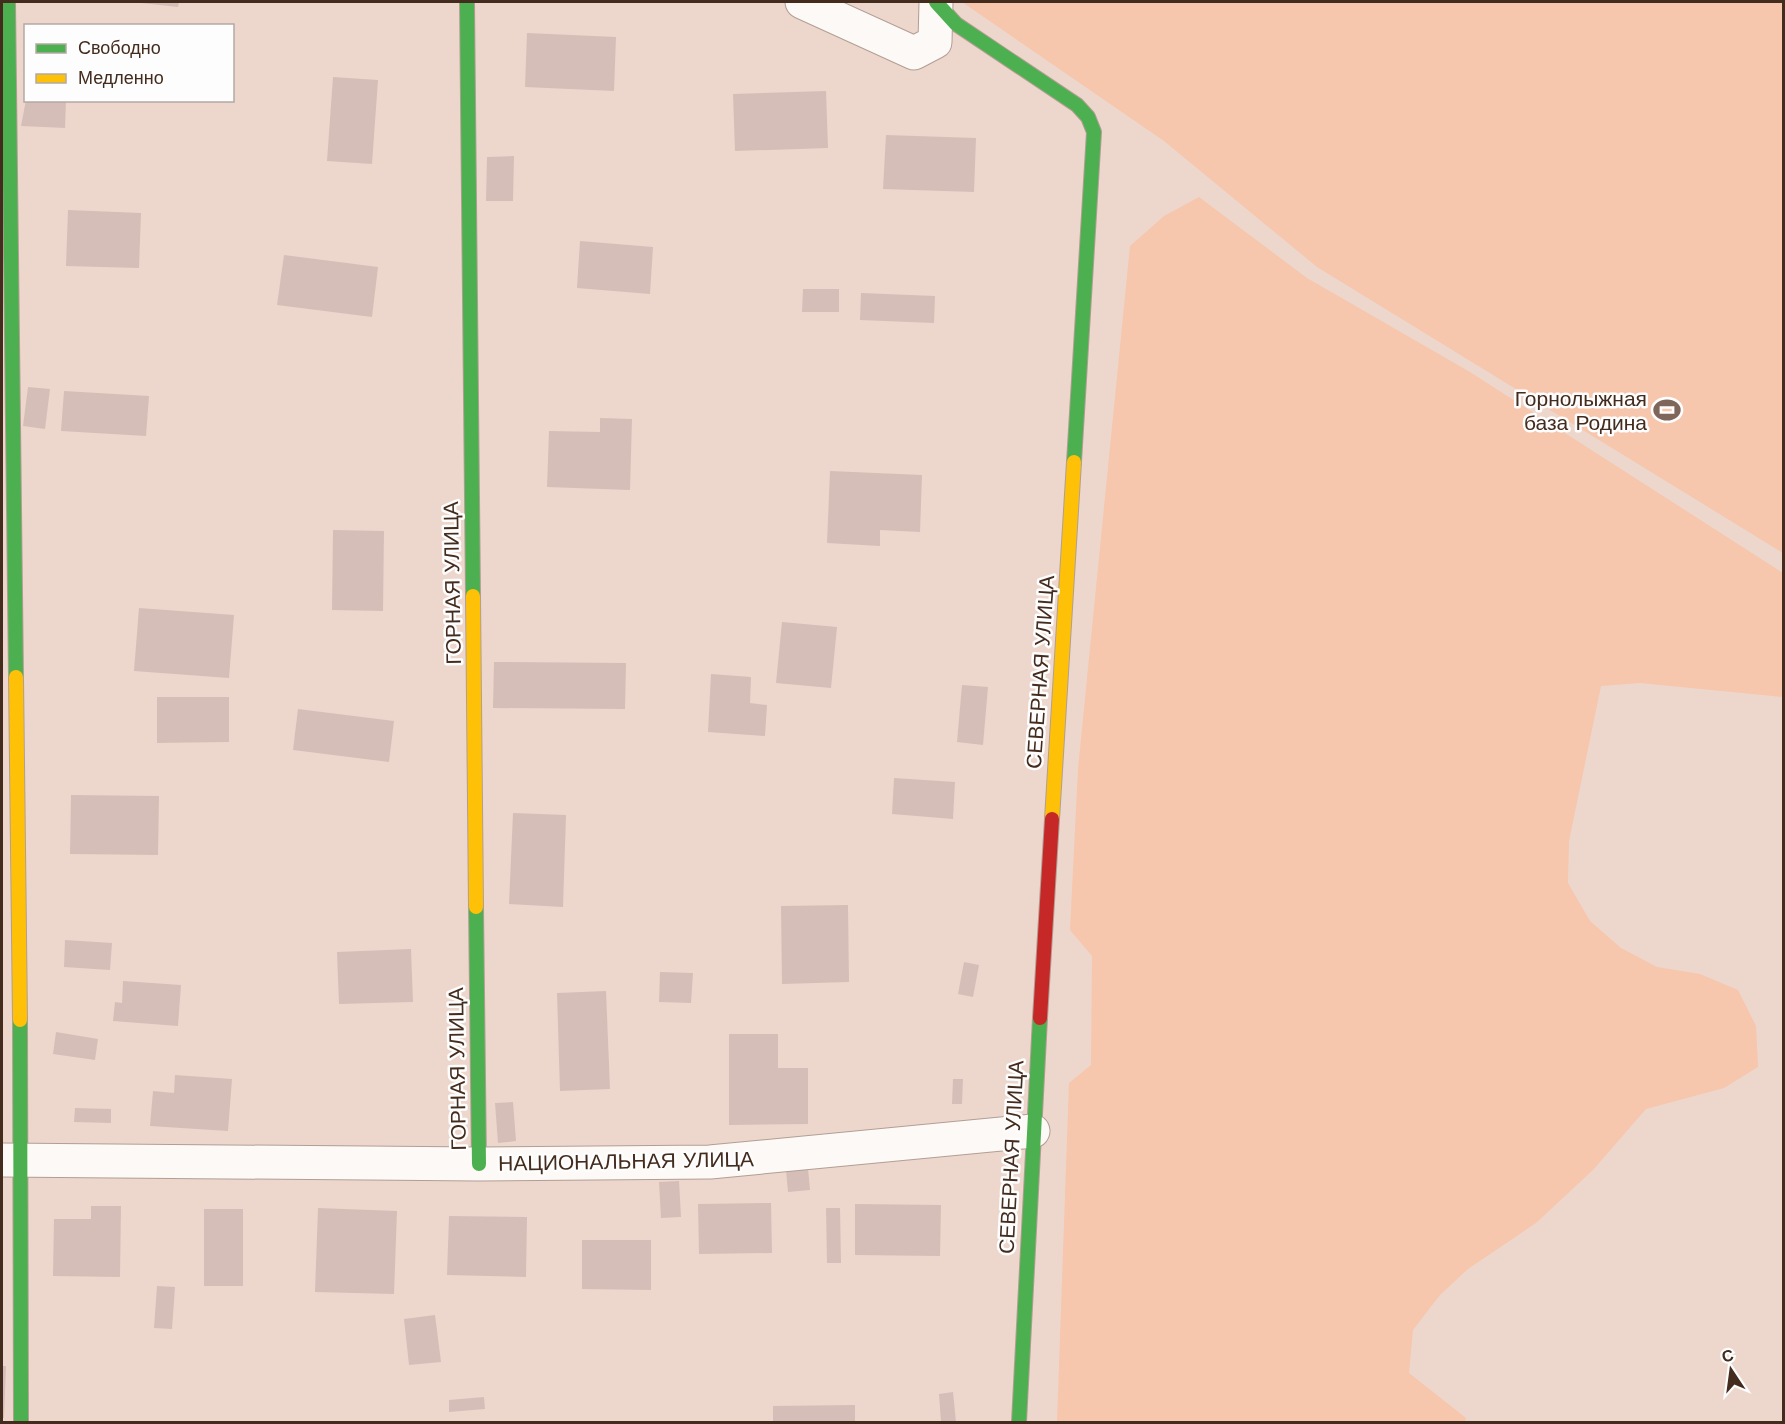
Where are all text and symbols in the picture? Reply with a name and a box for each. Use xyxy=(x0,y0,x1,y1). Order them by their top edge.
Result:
legend xyxy=(24,24,234,102)
text: Свободно xyxy=(78,37,161,58)
text: Медленно xyxy=(78,67,164,88)
place label: Горнолыжная база Родина xyxy=(1515,386,1647,435)
sports icon: Горнолыжная база Родина xyxy=(1652,395,1682,425)
street label: ГОРНАЯ УЛИЦА xyxy=(438,501,466,665)
street label: СЕВЕРНАЯ УЛИЦА xyxy=(1021,574,1059,770)
street label: ГОРНАЯ УЛИЦА xyxy=(443,987,471,1151)
street label: СЕВЕРНАЯ УЛИЦА xyxy=(993,1060,1029,1254)
street label: НАЦИОНАЛЬНАЯ УЛИЦА xyxy=(498,1146,754,1176)
north arrow xyxy=(1701,1340,1761,1400)
text: С xyxy=(1720,1345,1736,1366)

